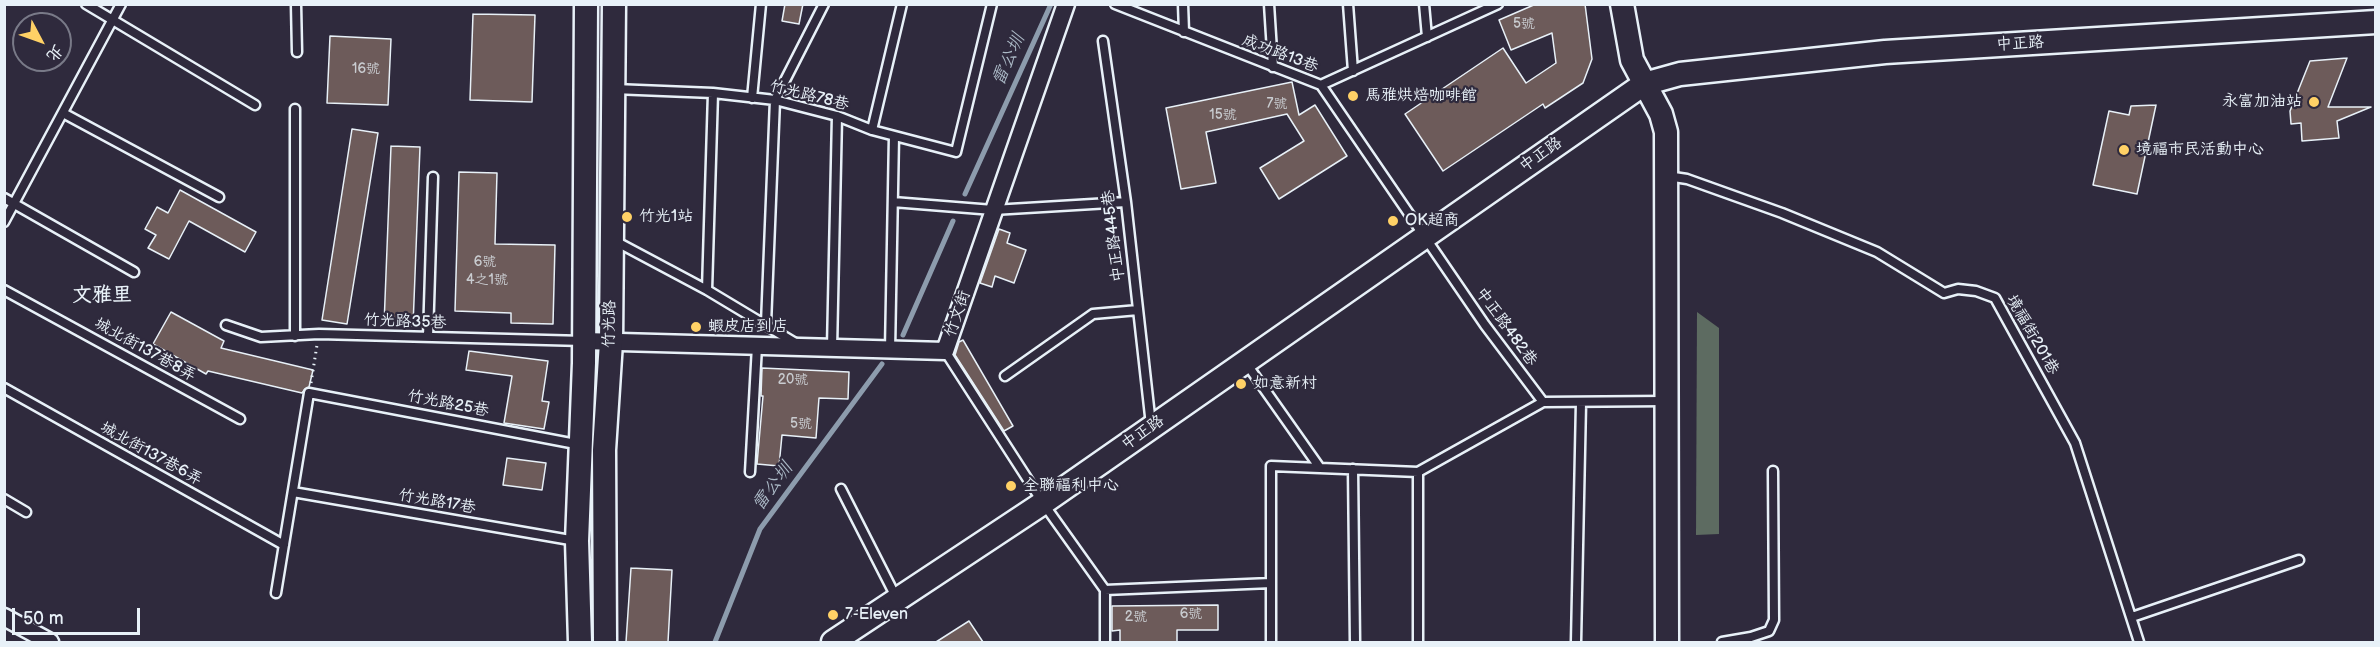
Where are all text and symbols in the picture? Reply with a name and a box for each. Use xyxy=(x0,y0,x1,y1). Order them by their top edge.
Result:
north arrow xyxy=(12,12,72,72)
house number: 5號 xyxy=(1513,16,1535,32)
water label: 雷公圳 xyxy=(988,31,1030,89)
street label: 成功路13巷 xyxy=(1239,31,1321,77)
street label: 中正路 xyxy=(1996,33,2044,55)
text: 北 xyxy=(42,41,67,65)
house number: 16號 xyxy=(352,61,380,77)
street label: 竹光路78巷 xyxy=(767,77,851,115)
place label: 馬雅烘焙咖啡館 xyxy=(1365,86,1477,106)
marker: 馬雅烘焙咖啡館 xyxy=(1346,89,1360,103)
place label: 永富加油站 xyxy=(2222,92,2302,112)
marker: 永富加油站 xyxy=(2307,95,2321,109)
house number: 7號 xyxy=(1267,96,1287,112)
house number: 15號 xyxy=(1209,107,1237,123)
street label: 中正路 xyxy=(1516,133,1566,177)
place label: 境福市民活動中心 xyxy=(2136,140,2264,160)
marker: 境福市民活動中心 xyxy=(2117,143,2131,157)
street label: 中正路445巷 xyxy=(1099,189,1129,283)
place label: 竹光1站 xyxy=(639,207,693,227)
marker: 竹光1站 xyxy=(620,210,634,224)
place label: OK超商 xyxy=(1405,211,1460,231)
marker: OK超商 xyxy=(1386,214,1400,228)
house number: 6號 xyxy=(474,254,496,270)
house number: 4之1號 xyxy=(466,272,508,288)
district label: 文雅里 xyxy=(72,284,132,308)
street label: 中正路482巷 xyxy=(1471,284,1541,370)
street label: 竹文街 xyxy=(941,288,975,340)
street label: 境福街201巷 xyxy=(2001,292,2063,378)
street label: 竹光路 xyxy=(600,300,620,348)
street label: 竹光路35巷 xyxy=(363,311,447,333)
street label: 城北街137巷8弄 xyxy=(91,314,199,386)
place label: 蝦皮店到店 xyxy=(708,317,788,337)
marker: 蝦皮店到店 xyxy=(689,320,703,334)
house number: 20號 xyxy=(778,372,808,388)
place label: 如意新村 xyxy=(1253,374,1317,394)
marker: 如意新村 xyxy=(1234,377,1248,391)
street label: 竹光路25巷 xyxy=(406,387,490,421)
street label: 中正路 xyxy=(1118,411,1168,455)
house number: 5號 xyxy=(790,416,812,432)
street label: 城北街137巷6弄 xyxy=(97,418,205,490)
water label: 雷公圳 xyxy=(748,459,798,515)
place label: 全聯福利中心 xyxy=(1023,476,1119,496)
marker: 全聯福利中心 xyxy=(1004,479,1018,493)
street label: 竹光路17巷 xyxy=(397,486,477,518)
scale bar xyxy=(15,596,142,634)
place label: 7-Eleven xyxy=(845,605,908,625)
house number: 6號 xyxy=(1180,606,1202,622)
text: 50 m xyxy=(23,608,64,629)
marker: 7-Eleven xyxy=(826,608,840,622)
house number: 2號 xyxy=(1125,609,1147,625)

